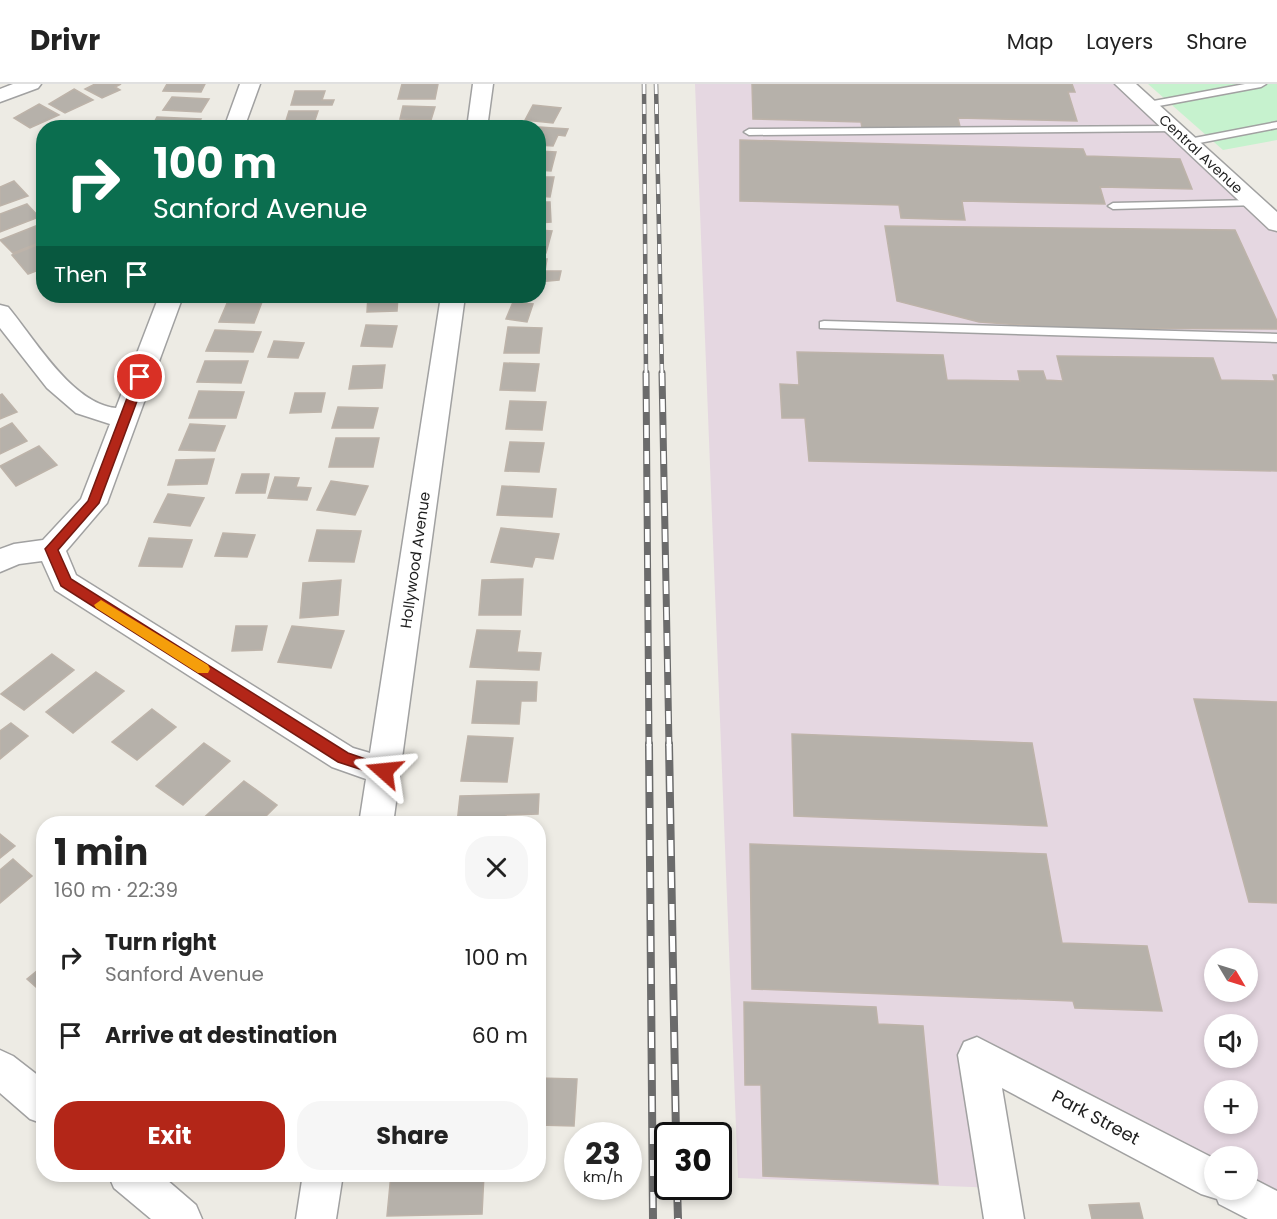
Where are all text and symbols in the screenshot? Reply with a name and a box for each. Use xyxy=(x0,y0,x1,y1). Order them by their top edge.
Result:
text: Drivr xyxy=(30,21,100,60)
text: Map xyxy=(1007,27,1053,56)
text: Layers xyxy=(1086,27,1153,56)
text: Share xyxy=(1186,27,1247,56)
street label: Central Avenue xyxy=(1155,110,1248,198)
text: 100 m xyxy=(153,134,277,193)
icon: right xyxy=(54,144,132,222)
text: Sanford Avenue xyxy=(153,190,367,227)
icon: arrive xyxy=(120,258,153,291)
text: Then xyxy=(54,259,108,290)
pin xyxy=(114,351,165,402)
icon: arrive xyxy=(123,360,156,393)
street label: Hollywood Avenue xyxy=(395,490,435,630)
position arrow xyxy=(352,739,416,803)
text: 1 min xyxy=(54,827,148,878)
button: close xyxy=(465,836,528,899)
text: 160 m · 22:39 xyxy=(54,876,178,904)
text: Turn right xyxy=(105,927,216,958)
icon: right xyxy=(54,941,87,974)
text: 100 m xyxy=(465,942,528,973)
north arrow xyxy=(1204,948,1258,1002)
map controls xyxy=(1204,948,1258,1200)
text: Sanford Avenue xyxy=(105,960,264,988)
button: sound xyxy=(1204,1014,1258,1068)
icon: arrive xyxy=(54,1019,87,1052)
text: Arrive at destination xyxy=(105,1020,337,1051)
text: 60 m xyxy=(472,1020,528,1051)
button: + xyxy=(1204,1080,1258,1134)
street label: Park Street xyxy=(1048,1083,1144,1151)
button: Exit xyxy=(54,1101,285,1170)
button: Share xyxy=(297,1101,528,1170)
speed limit sign: 30 xyxy=(654,1122,732,1200)
text: 23 xyxy=(585,1132,621,1175)
button: − xyxy=(1204,1146,1258,1200)
text: km/h xyxy=(583,1166,623,1187)

